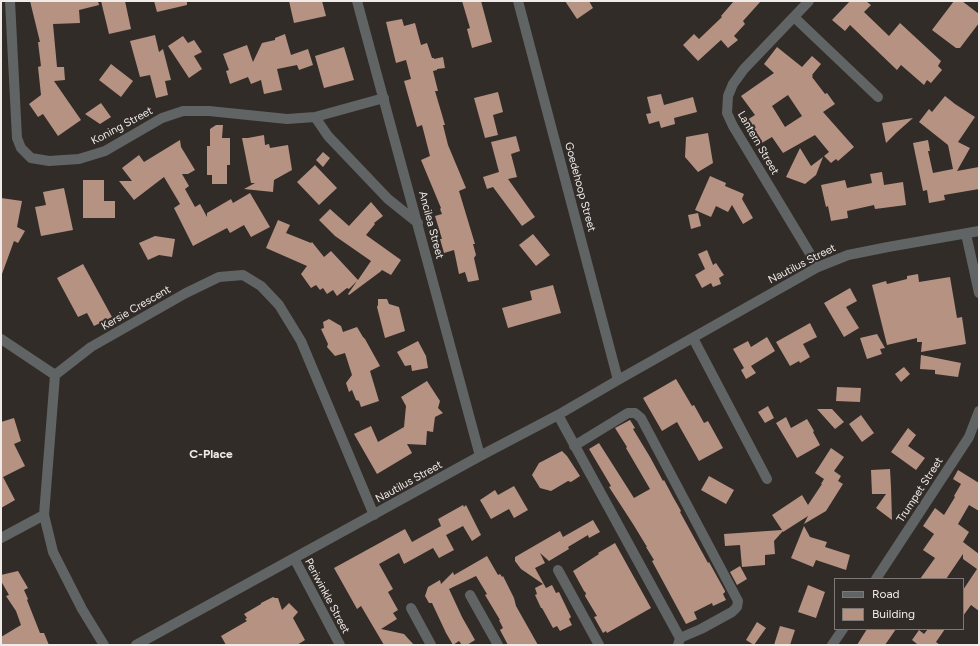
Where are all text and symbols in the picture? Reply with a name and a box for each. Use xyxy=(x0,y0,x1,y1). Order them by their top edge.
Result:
street label: Koning Street xyxy=(89,104,155,148)
street label: Lantern Street xyxy=(735,109,781,177)
street label: Goedehoop Street xyxy=(562,141,598,233)
street label: Ancilea Street xyxy=(416,190,446,260)
street label: Nautilus Street xyxy=(766,241,838,287)
street label: Kersie Crescent xyxy=(99,283,173,333)
district label: C-Place xyxy=(189,447,233,461)
street label: Trumpet Street xyxy=(894,455,946,525)
street label: Nautilus Street xyxy=(373,458,445,506)
street label: Periwinkle Street xyxy=(302,556,352,636)
legend xyxy=(834,578,964,630)
text: Road xyxy=(872,587,900,601)
text: Building xyxy=(872,607,915,621)

